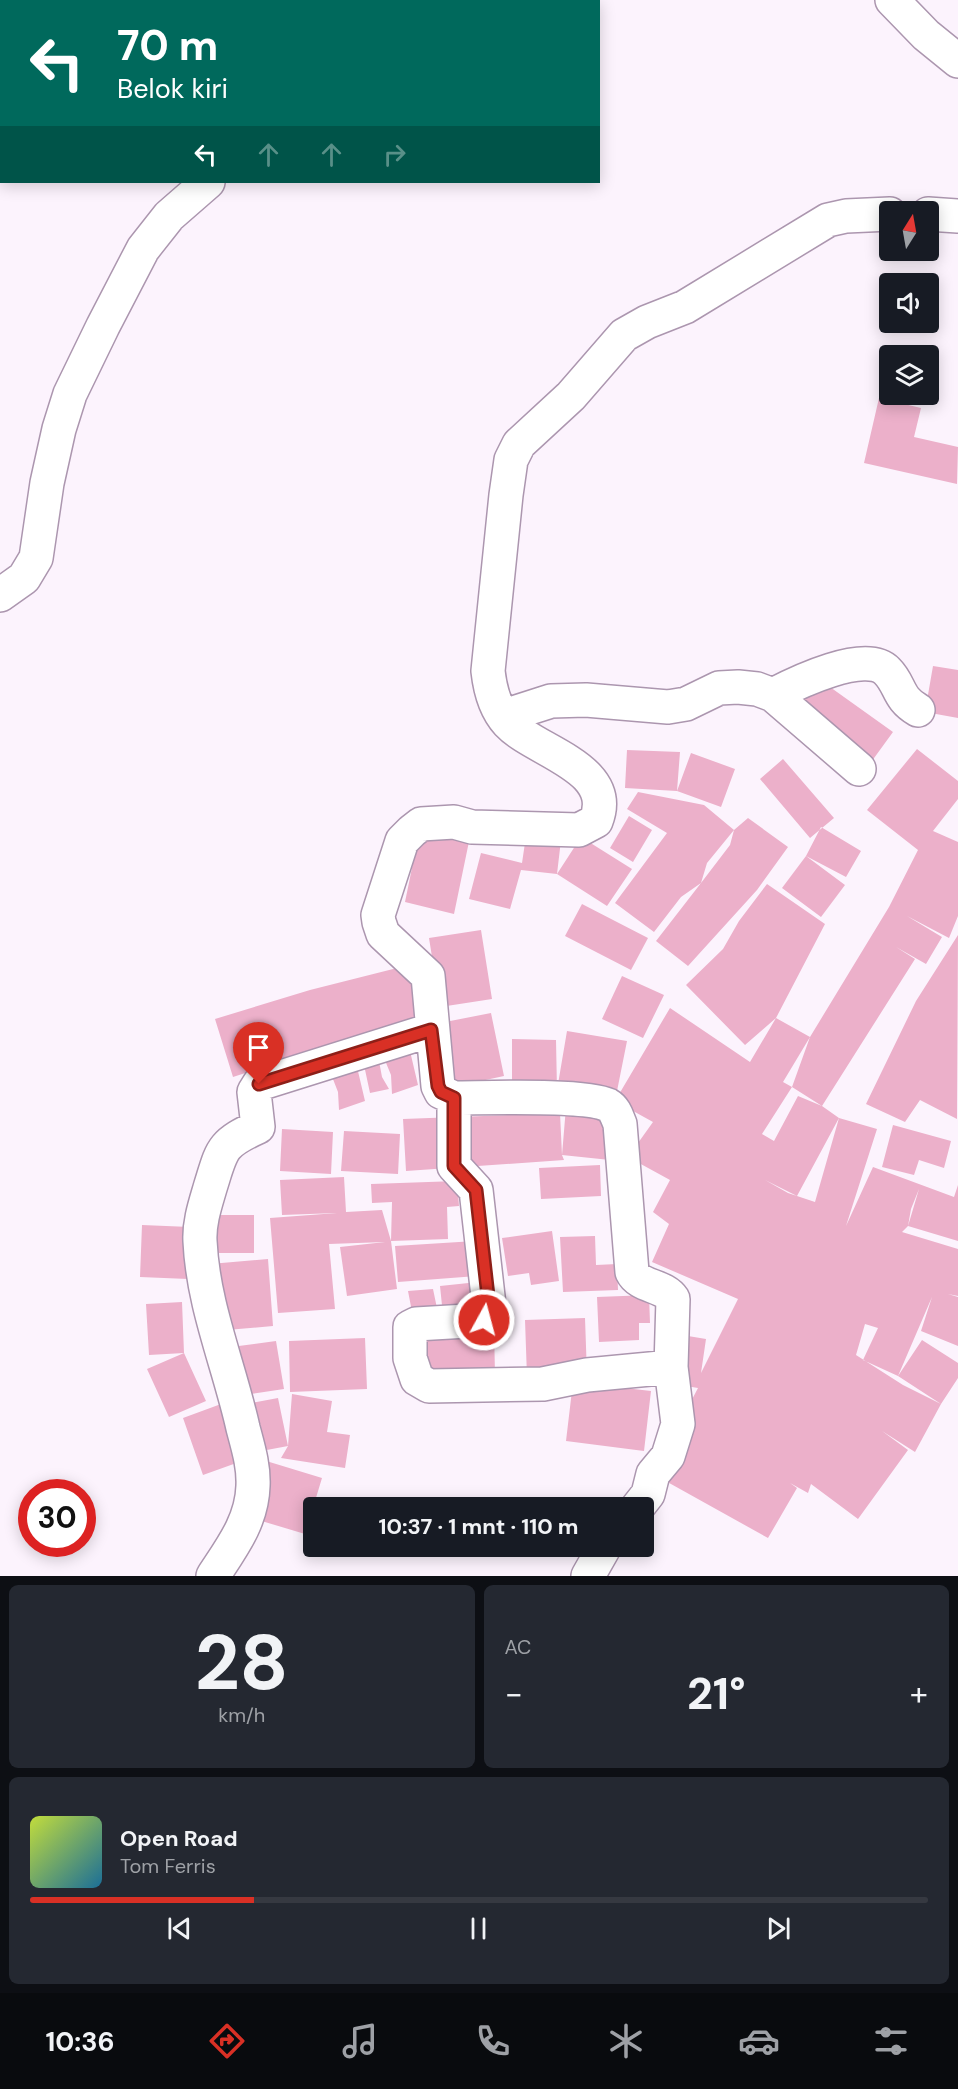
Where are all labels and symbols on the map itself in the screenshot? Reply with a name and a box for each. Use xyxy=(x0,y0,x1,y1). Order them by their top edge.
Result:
north arrow xyxy=(879,201,939,261)
pin xyxy=(233,1022,284,1084)
position arrow xyxy=(452,1288,516,1352)
speed limit sign: 30 xyxy=(18,1479,96,1557)

